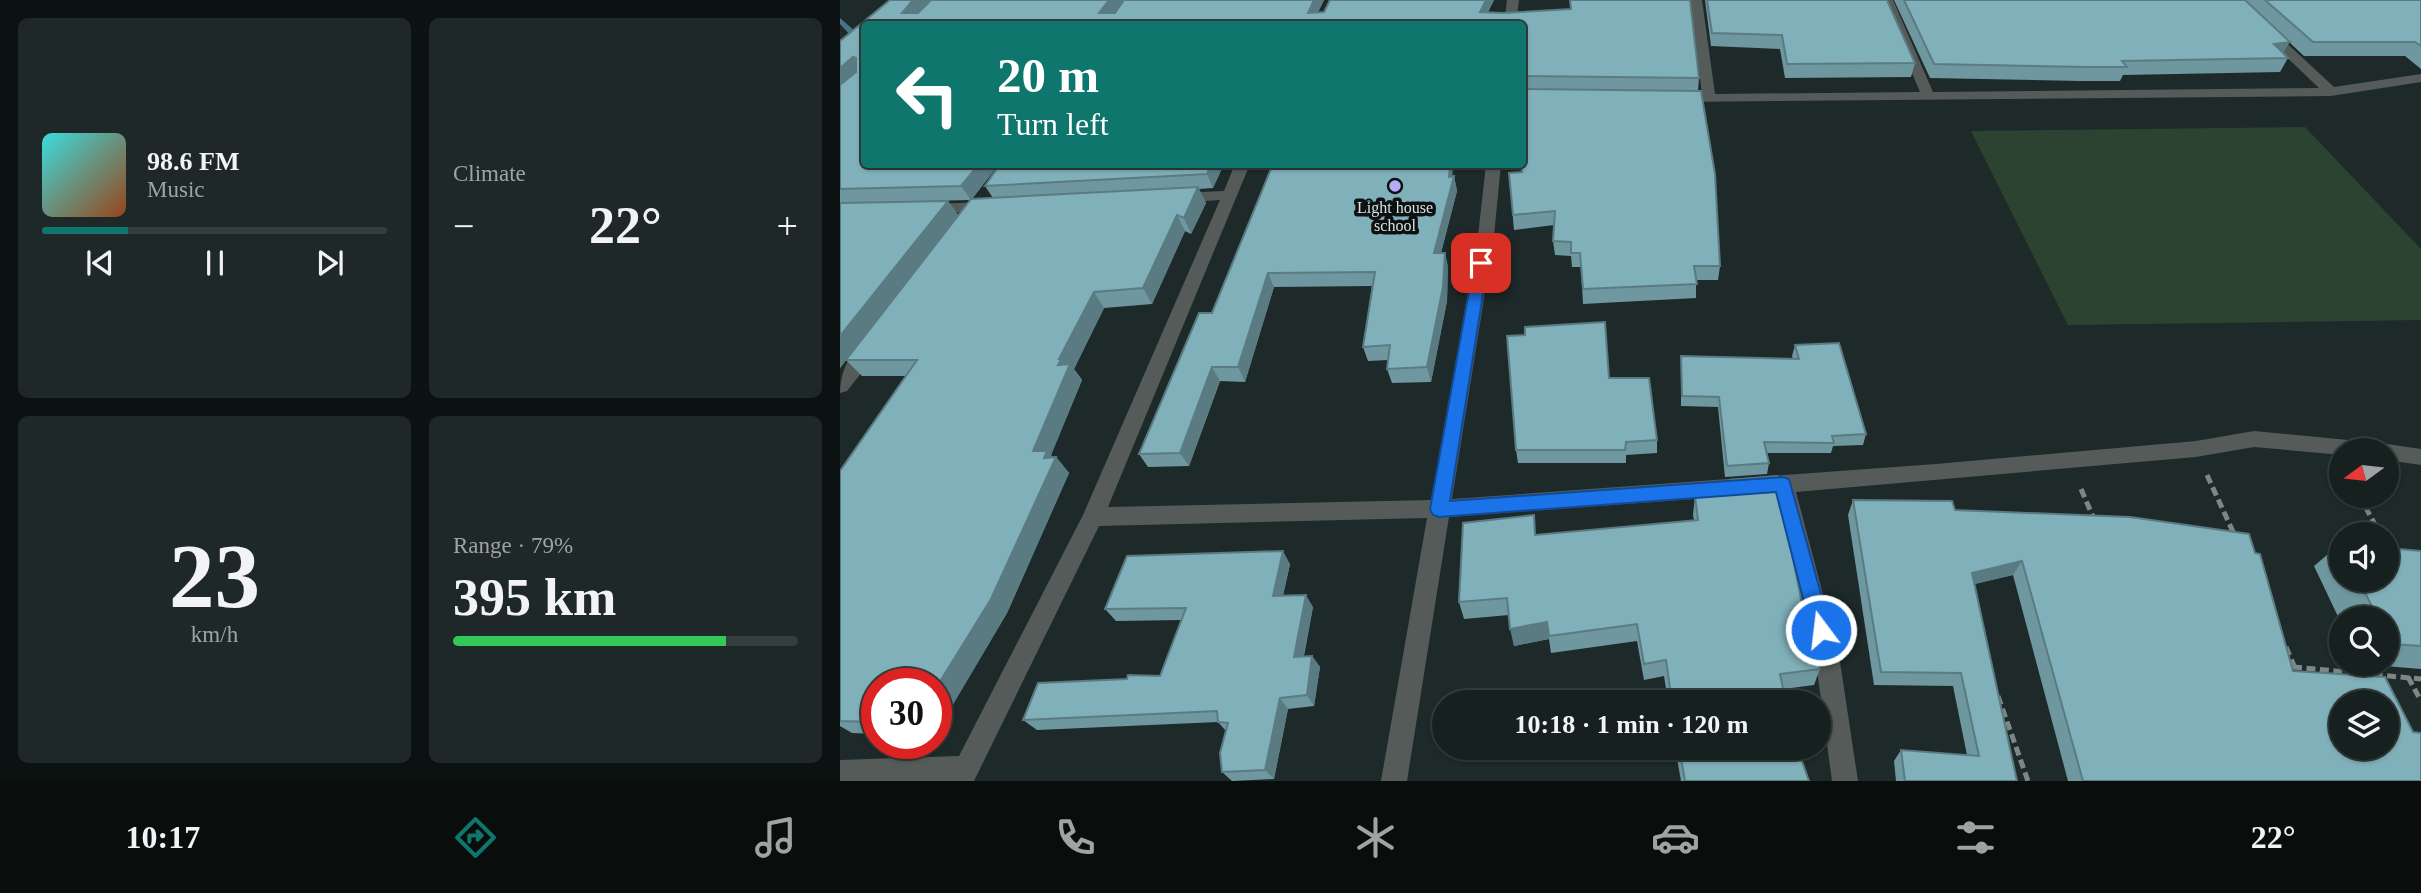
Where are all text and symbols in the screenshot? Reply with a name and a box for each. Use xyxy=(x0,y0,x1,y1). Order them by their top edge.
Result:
text: 20 m xyxy=(997,48,1099,103)
icon: left xyxy=(882,49,973,140)
text: Turn left xyxy=(997,106,1109,142)
text: 98.6 FM xyxy=(147,147,239,176)
text: Climate xyxy=(453,161,526,186)
text: Music xyxy=(147,177,205,202)
marker: Light house school xyxy=(1387,178,1403,194)
text: 22° xyxy=(589,197,662,254)
place label: Light house school xyxy=(1357,199,1433,234)
text: − xyxy=(453,205,474,247)
text: + xyxy=(777,205,798,247)
pin xyxy=(1451,233,1511,293)
icon: previous xyxy=(81,244,119,282)
icon: pause xyxy=(196,244,234,282)
icon: next xyxy=(311,244,349,282)
icon: arrive xyxy=(1462,244,1500,282)
north arrow xyxy=(2329,438,2399,508)
map controls xyxy=(2329,438,2399,760)
button: sound xyxy=(2329,522,2399,592)
text: 23 xyxy=(169,526,260,627)
text: Range · 79% xyxy=(453,533,573,558)
text: 395 km xyxy=(453,569,616,626)
position arrow xyxy=(1784,593,1858,667)
button: search xyxy=(2329,606,2399,676)
text: km/h xyxy=(191,622,238,647)
speed limit sign: 30 xyxy=(861,668,952,759)
button: layers xyxy=(2329,690,2399,760)
text: 10:18 · 1 min · 120 m xyxy=(1515,710,1749,739)
icon: directions xyxy=(451,813,500,862)
icon: music xyxy=(751,813,800,862)
icon: phone xyxy=(1051,813,1100,862)
icon: climate xyxy=(1351,813,1400,862)
icon: car xyxy=(1651,813,1700,862)
icon: filters xyxy=(1951,813,2000,862)
text: 10:17 xyxy=(125,819,200,855)
text: 22° xyxy=(2251,819,2295,855)

